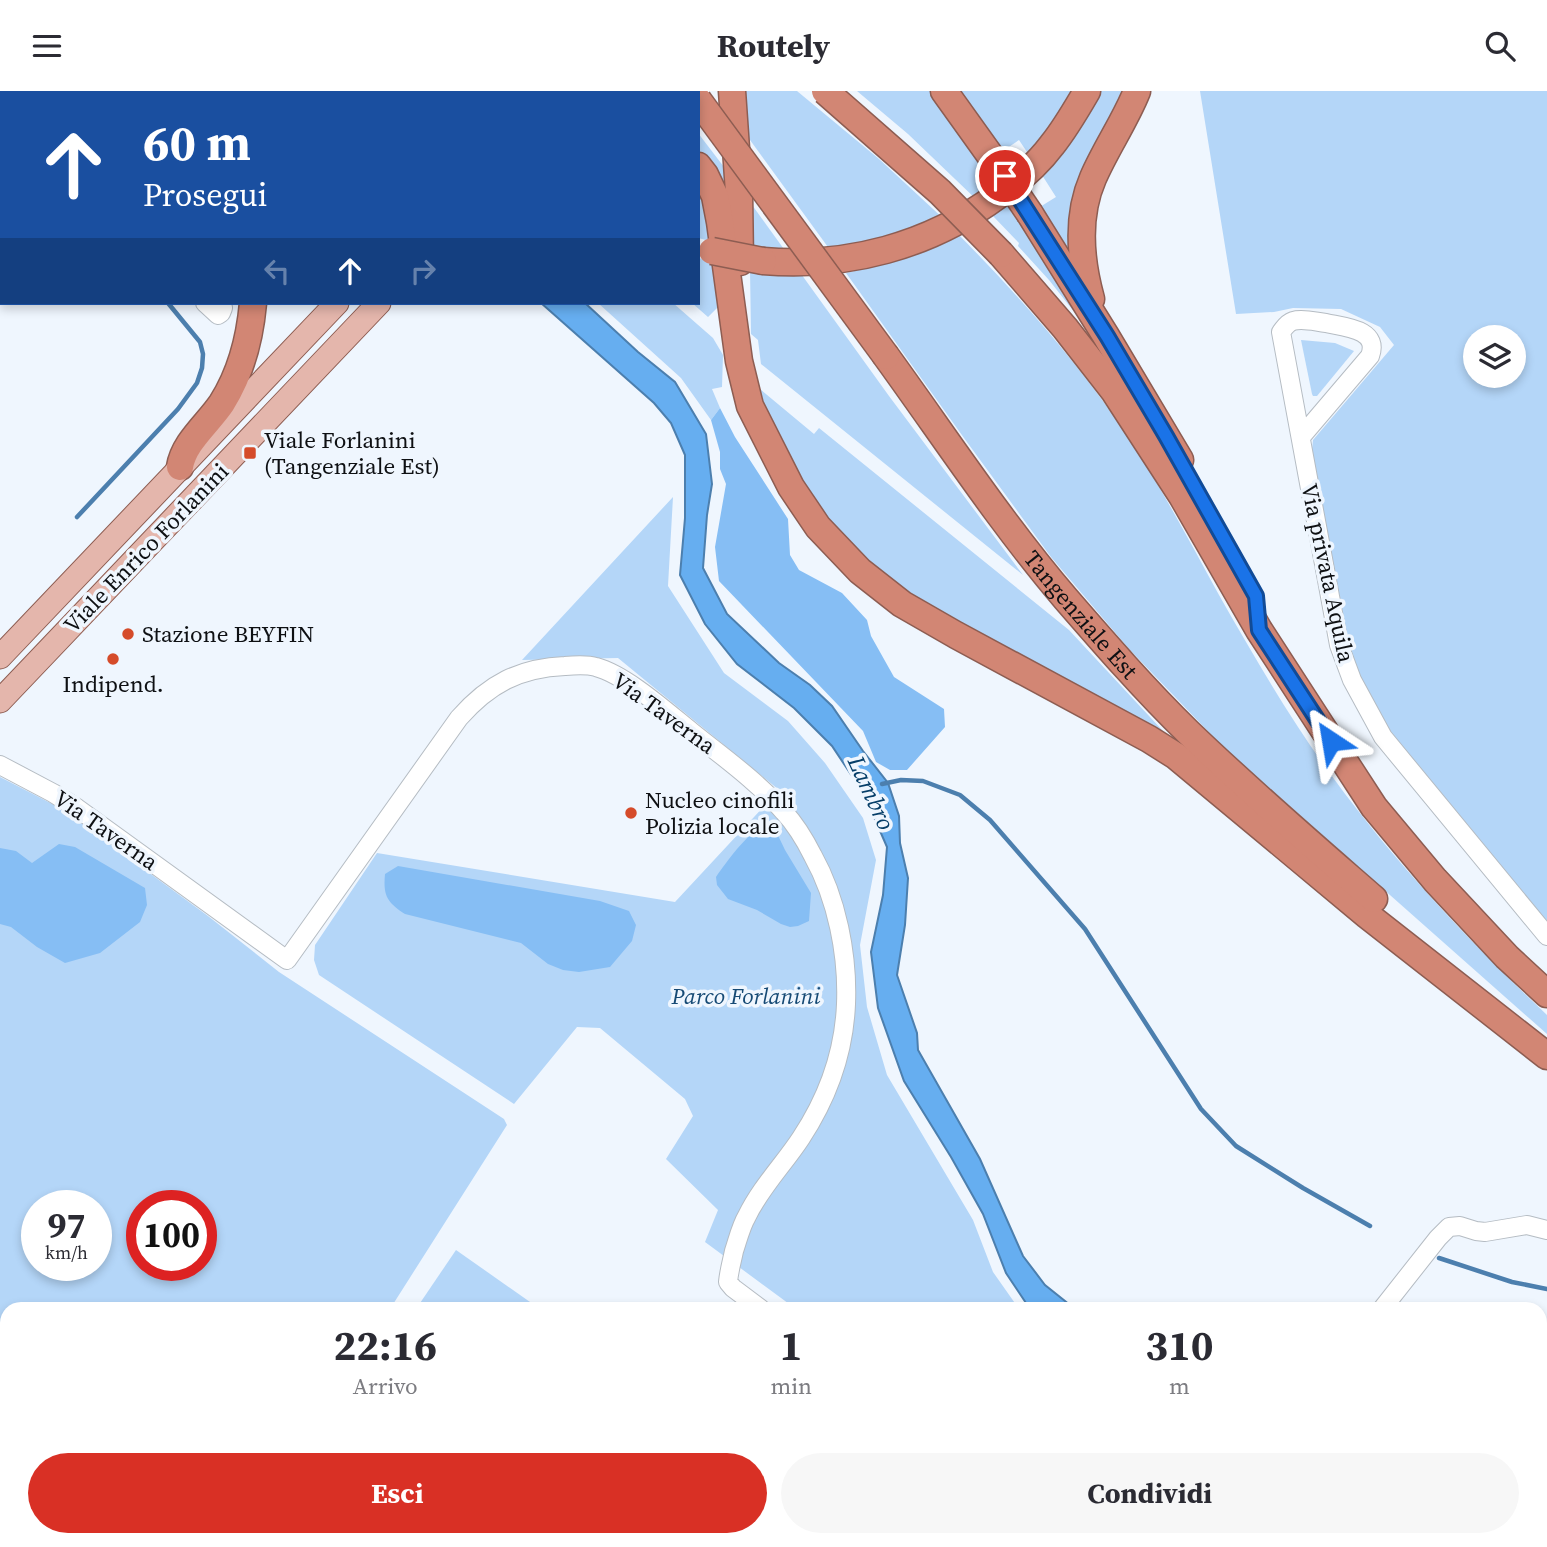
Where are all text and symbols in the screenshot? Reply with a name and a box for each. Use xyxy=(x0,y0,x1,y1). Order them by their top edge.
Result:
text: Routely xyxy=(717,24,830,68)
icon: menu xyxy=(28,27,66,65)
icon: search xyxy=(1481,27,1519,65)
text: 60 m xyxy=(143,109,251,176)
icon: ahead xyxy=(28,119,119,210)
pin xyxy=(975,146,1035,206)
icon: arrive xyxy=(986,157,1024,195)
text: Prosegui xyxy=(143,173,267,217)
icon: left xyxy=(258,252,296,290)
icon: ahead xyxy=(331,252,369,290)
icon: right xyxy=(404,252,442,290)
map controls xyxy=(1463,325,1526,388)
button: layers xyxy=(1463,325,1526,388)
place label: Viale Forlanini (Tangenziale Est) xyxy=(264,424,440,482)
marker: Viale Forlanini (Tangenziale Est) xyxy=(242,445,258,461)
street label: Viale Enrico Forlanini xyxy=(56,456,236,640)
street label: Via privata Aquila xyxy=(1293,481,1363,666)
street label: Tangenziale Est xyxy=(1016,544,1145,686)
place label: Stazione BEYFIN xyxy=(142,618,314,650)
marker: Stazione BEYFIN xyxy=(120,626,136,642)
marker: Indipend. xyxy=(105,651,121,667)
street label: Via Taverna xyxy=(606,665,722,762)
place label: Indipend. xyxy=(62,668,164,700)
position arrow xyxy=(1294,704,1368,778)
water label: Lambro xyxy=(840,749,903,836)
street label: Via Taverna xyxy=(47,782,165,878)
place label: Nucleo cinofili Polizia locale xyxy=(645,784,795,842)
marker: Nucleo cinofili Polizia locale xyxy=(623,805,639,821)
park label: Parco Forlanini xyxy=(670,980,821,1012)
speed limit sign: 100 xyxy=(126,1190,217,1281)
text: 97 xyxy=(48,1202,85,1250)
text: km/h xyxy=(45,1240,88,1265)
text: 22:16 xyxy=(333,1316,437,1374)
text: 1 xyxy=(780,1316,803,1374)
text: 310 xyxy=(1145,1316,1214,1374)
text: Arrivo xyxy=(353,1370,418,1402)
text: min xyxy=(770,1370,812,1402)
text: m xyxy=(1169,1370,1190,1402)
button: Esci xyxy=(28,1453,767,1533)
button: Condividi xyxy=(781,1453,1519,1533)

